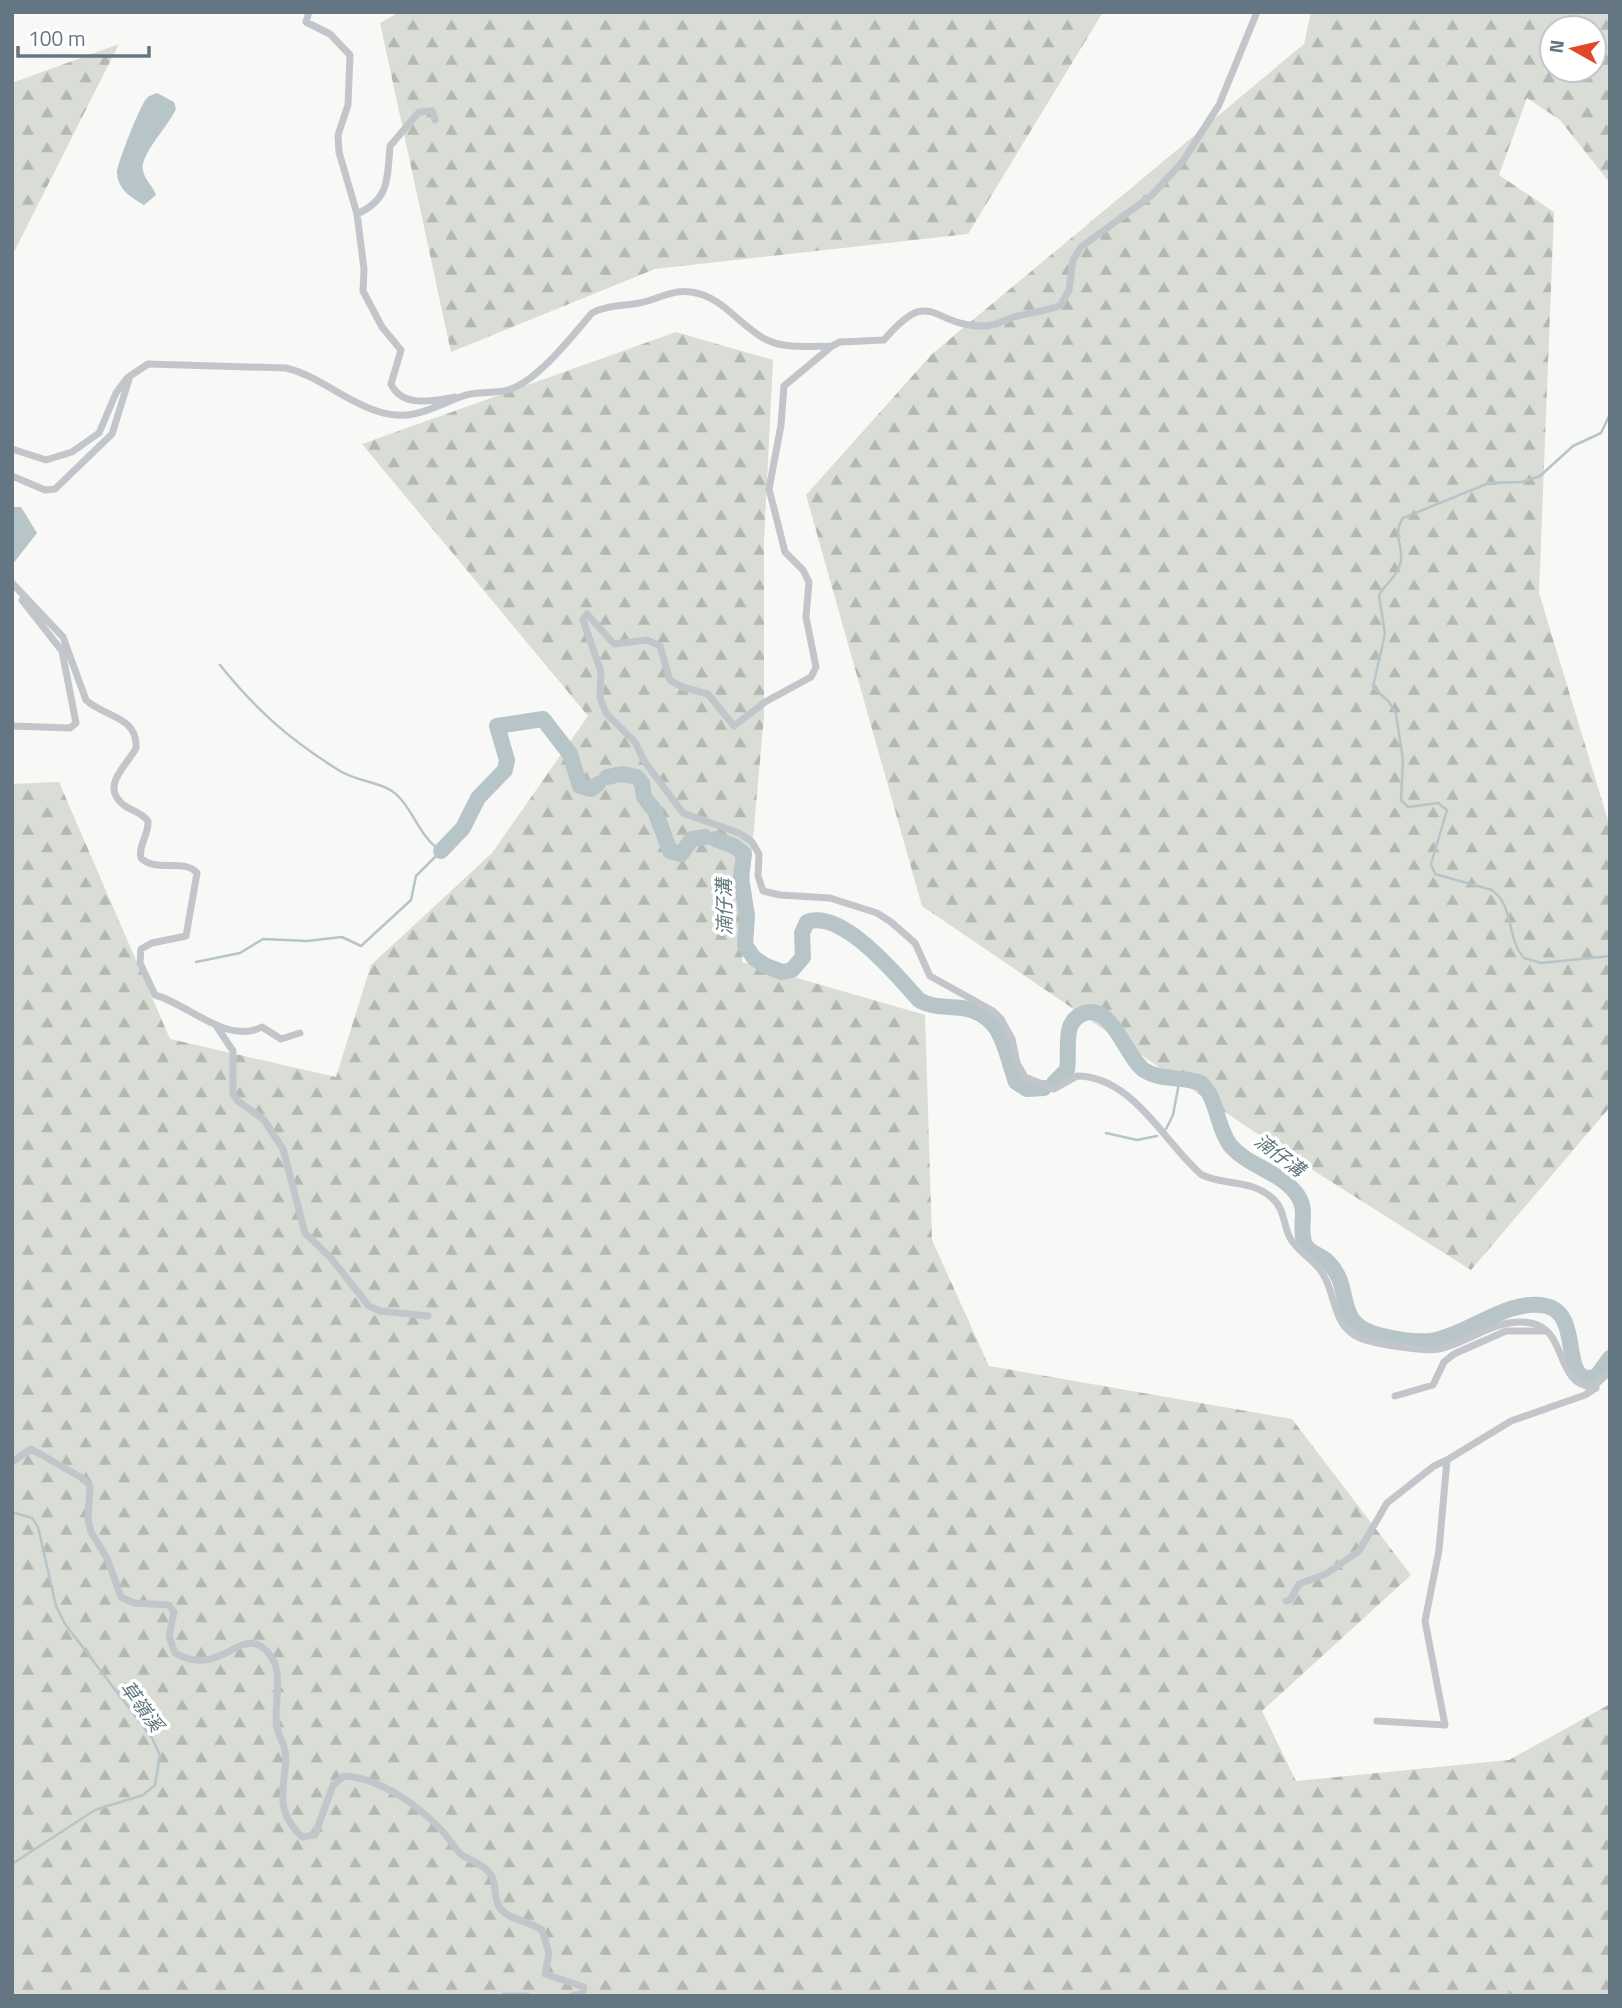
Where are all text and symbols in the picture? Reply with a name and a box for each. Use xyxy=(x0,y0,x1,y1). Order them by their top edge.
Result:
scale bar xyxy=(18,14,149,58)
north arrow xyxy=(1538,14,1608,84)
text: 100 m xyxy=(28,22,85,54)
text: N xyxy=(1540,38,1571,55)
water label: 湳仔溝 xyxy=(708,875,738,936)
water label: 湳仔溝 xyxy=(1249,1126,1314,1185)
water label: 草嶺溪 xyxy=(114,1674,173,1740)

